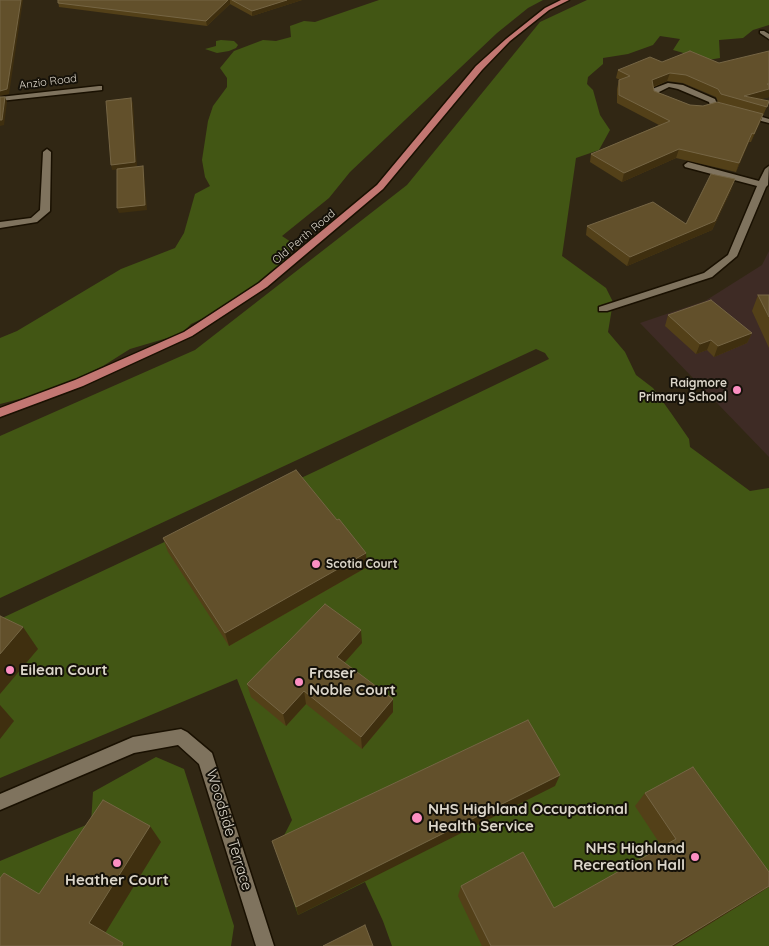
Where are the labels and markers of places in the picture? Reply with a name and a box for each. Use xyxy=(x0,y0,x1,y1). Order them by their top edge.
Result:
place label: Raigmore Primary School xyxy=(639,376,727,404)
marker: Raigmore Primary School xyxy=(731,384,743,396)
place label: Scotia Court xyxy=(326,557,398,571)
marker: Scotia Court xyxy=(310,558,322,570)
place label: Eilean Court xyxy=(20,661,108,679)
marker: Eilean Court xyxy=(4,664,16,676)
place label: Fraser Noble Court xyxy=(309,664,396,699)
marker: Fraser Noble Court xyxy=(293,676,305,688)
place label: NHS Highland Occupational Health Service xyxy=(428,800,628,835)
marker: NHS Highland Occupational Health Service xyxy=(410,811,424,825)
place label: NHS Highland Recreation Hall xyxy=(573,839,685,874)
marker: NHS Highland Recreation Hall xyxy=(689,851,701,863)
marker: Heather Court xyxy=(111,857,123,869)
place label: Heather Court xyxy=(65,871,169,889)

